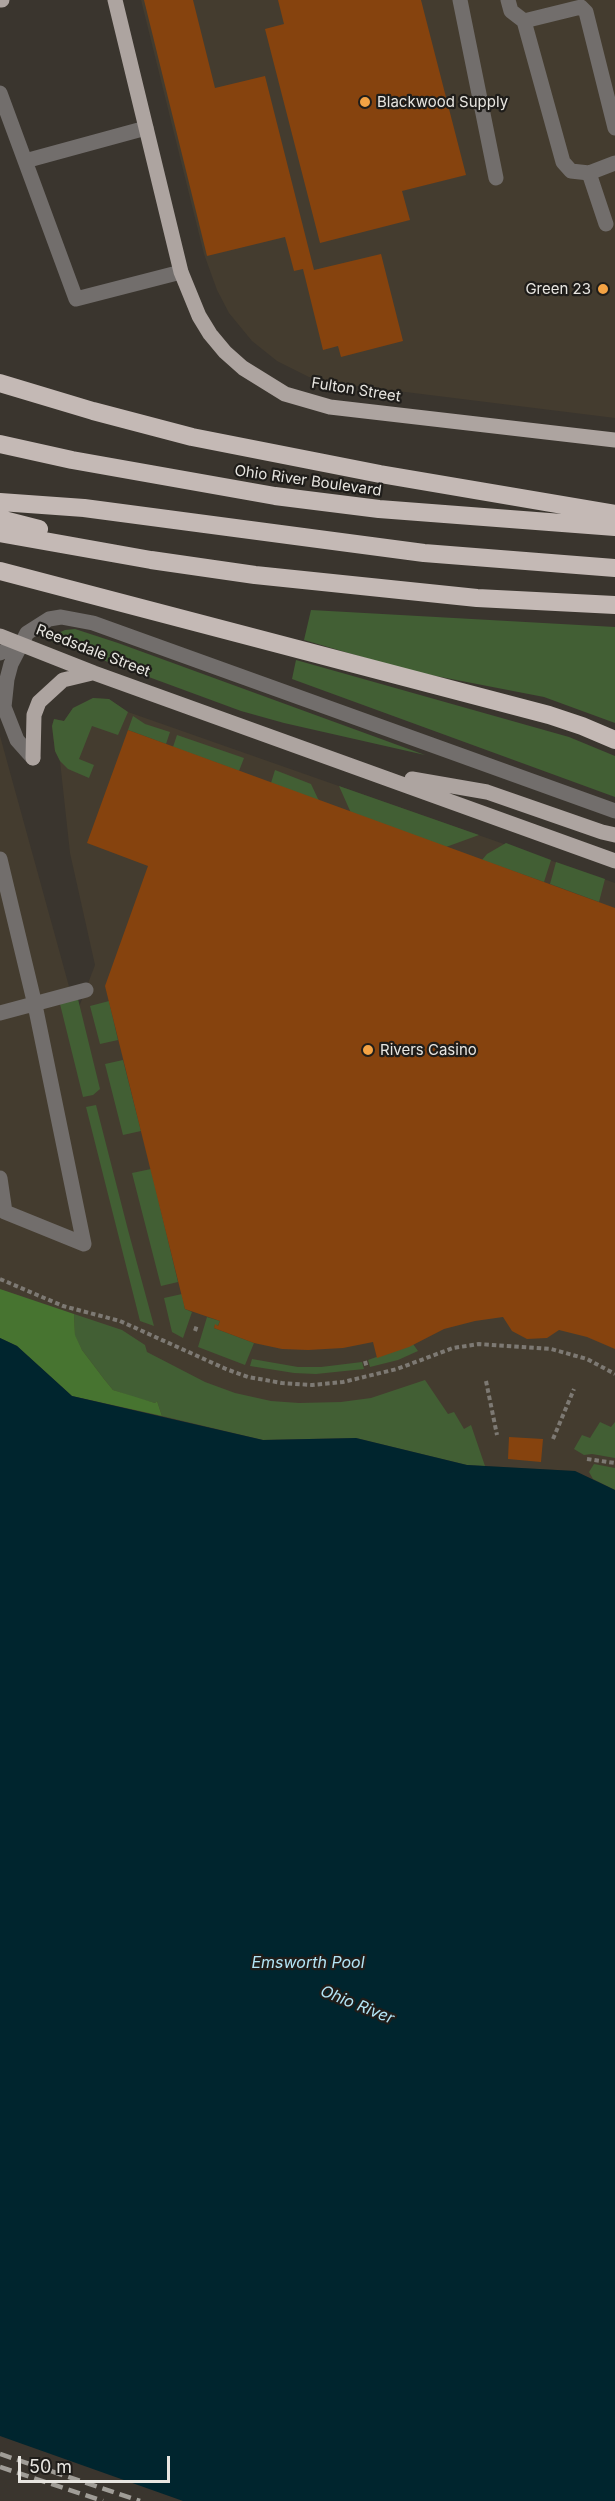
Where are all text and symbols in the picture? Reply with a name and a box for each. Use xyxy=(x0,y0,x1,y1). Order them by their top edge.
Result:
place label: Blackwood Supply xyxy=(377,93,508,111)
marker: Blackwood Supply xyxy=(358,95,372,109)
place label: Green 23 xyxy=(525,280,591,298)
marker: Green 23 xyxy=(596,282,610,296)
street label: Fulton Street xyxy=(310,374,402,406)
street label: Ohio River Boulevard xyxy=(233,462,383,500)
street label: Reedsdale Street xyxy=(34,621,152,681)
place label: Rivers Casino xyxy=(380,1041,477,1059)
marker: Rivers Casino xyxy=(361,1043,375,1057)
water label: Emsworth Pool xyxy=(251,1953,365,1973)
water label: Ohio River xyxy=(317,1982,397,2028)
scale bar xyxy=(21,2444,172,2482)
text: 50 m xyxy=(29,2456,72,2477)

